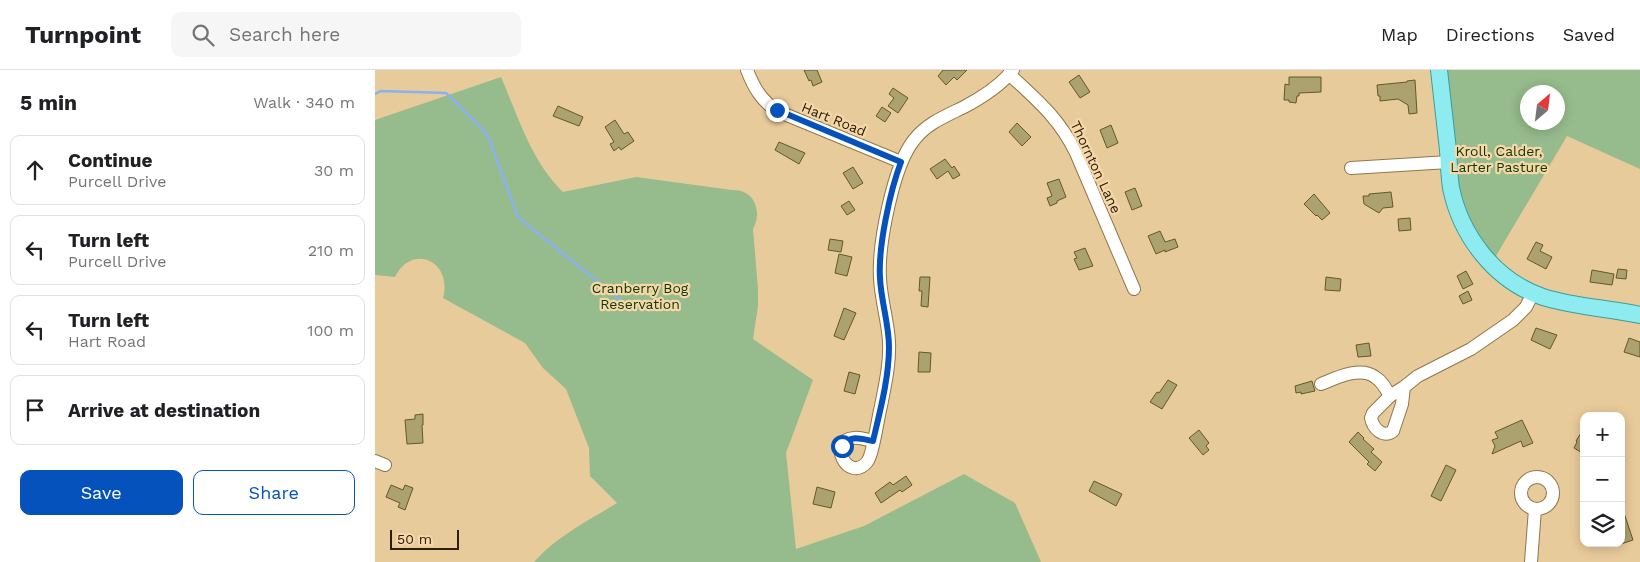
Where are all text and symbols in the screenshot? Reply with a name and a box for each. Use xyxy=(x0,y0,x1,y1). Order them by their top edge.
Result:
search box xyxy=(171,12,521,57)
text: Turnpoint xyxy=(25,21,141,49)
icon: search xyxy=(189,21,217,49)
text: Search here xyxy=(229,23,340,46)
text: Map xyxy=(1381,24,1418,45)
text: Directions xyxy=(1446,24,1535,45)
text: Saved xyxy=(1563,24,1615,45)
north arrow xyxy=(1520,85,1565,130)
text: 5 min xyxy=(20,90,77,115)
text: Walk · 340 m xyxy=(253,93,355,112)
route end xyxy=(766,99,789,122)
street label: Hart Road xyxy=(799,99,869,139)
street label: Thornton Lane xyxy=(1068,118,1124,216)
park label: Kroll, Calder, Larter Pasture xyxy=(1450,143,1548,175)
text: Continue xyxy=(68,149,152,172)
icon: ahead xyxy=(21,156,49,184)
text: 30 m xyxy=(314,161,354,180)
text: Purcell Drive xyxy=(68,172,167,191)
text: Turn left xyxy=(68,229,149,252)
icon: left xyxy=(21,236,49,264)
text: 210 m xyxy=(308,241,354,260)
text: Purcell Drive xyxy=(68,252,167,271)
park label: Cranberry Bog Reservation xyxy=(592,280,689,312)
text: Turn left xyxy=(68,309,149,332)
icon: left xyxy=(21,316,49,344)
text: 100 m xyxy=(307,321,354,340)
text: Hart Road xyxy=(68,332,146,351)
icon: arrive xyxy=(21,396,49,424)
text: Arrive at destination xyxy=(68,399,260,422)
map controls xyxy=(1580,412,1625,547)
button: + xyxy=(1580,412,1625,457)
route start xyxy=(831,435,854,458)
button: − xyxy=(1580,457,1625,502)
button: Save xyxy=(20,470,183,515)
button: Share xyxy=(193,470,355,515)
button: layers xyxy=(1580,502,1625,547)
scale bar xyxy=(390,527,459,550)
text: 50 m xyxy=(397,531,432,547)

